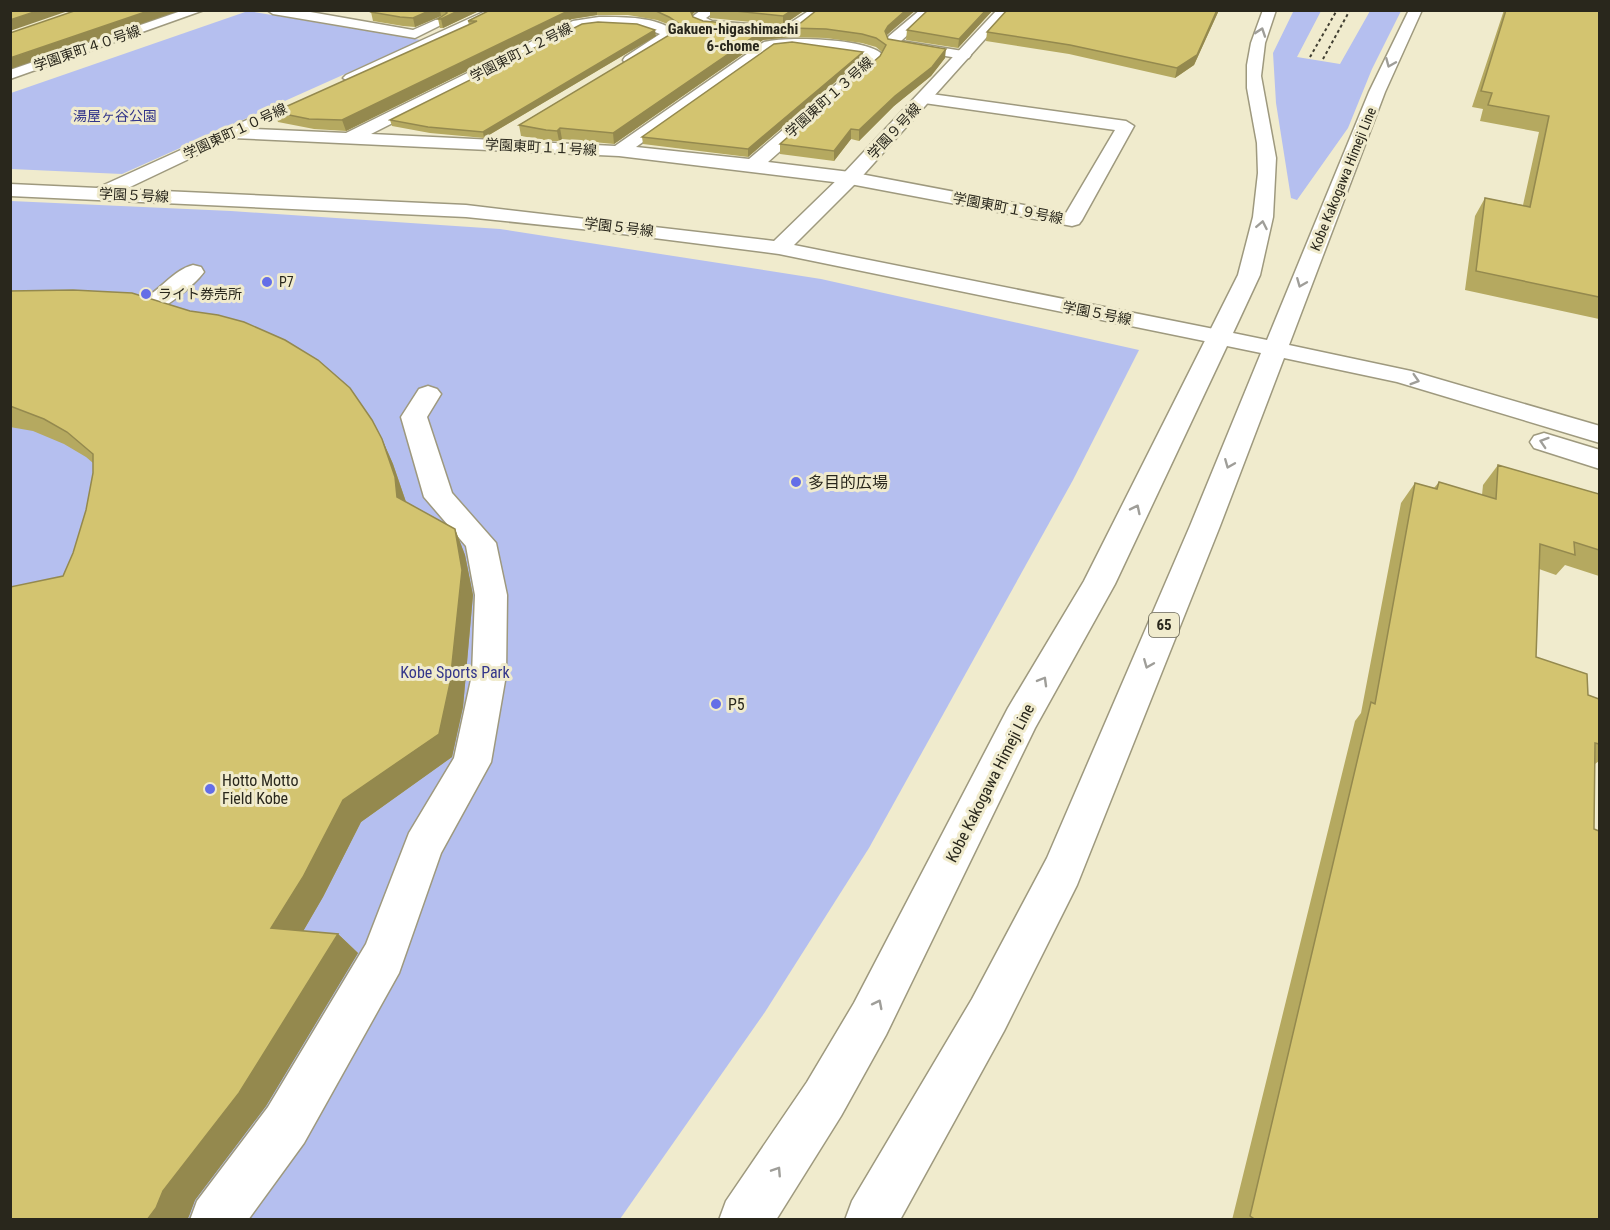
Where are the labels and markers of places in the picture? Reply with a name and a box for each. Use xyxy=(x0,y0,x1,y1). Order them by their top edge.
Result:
place label: P7 xyxy=(279,274,294,290)
marker: P7 xyxy=(260,275,274,289)
place label: ライト券売所 xyxy=(158,286,242,302)
marker: ライト券売所 xyxy=(139,287,153,301)
place label: 多目的広場 xyxy=(808,473,888,492)
marker: 多目的広場 xyxy=(789,475,803,489)
place label: P5 xyxy=(728,695,745,714)
marker: P5 xyxy=(709,697,723,711)
place label: Hotto Motto Field Kobe xyxy=(222,771,298,808)
marker: Hotto Motto Field Kobe xyxy=(203,782,217,796)

